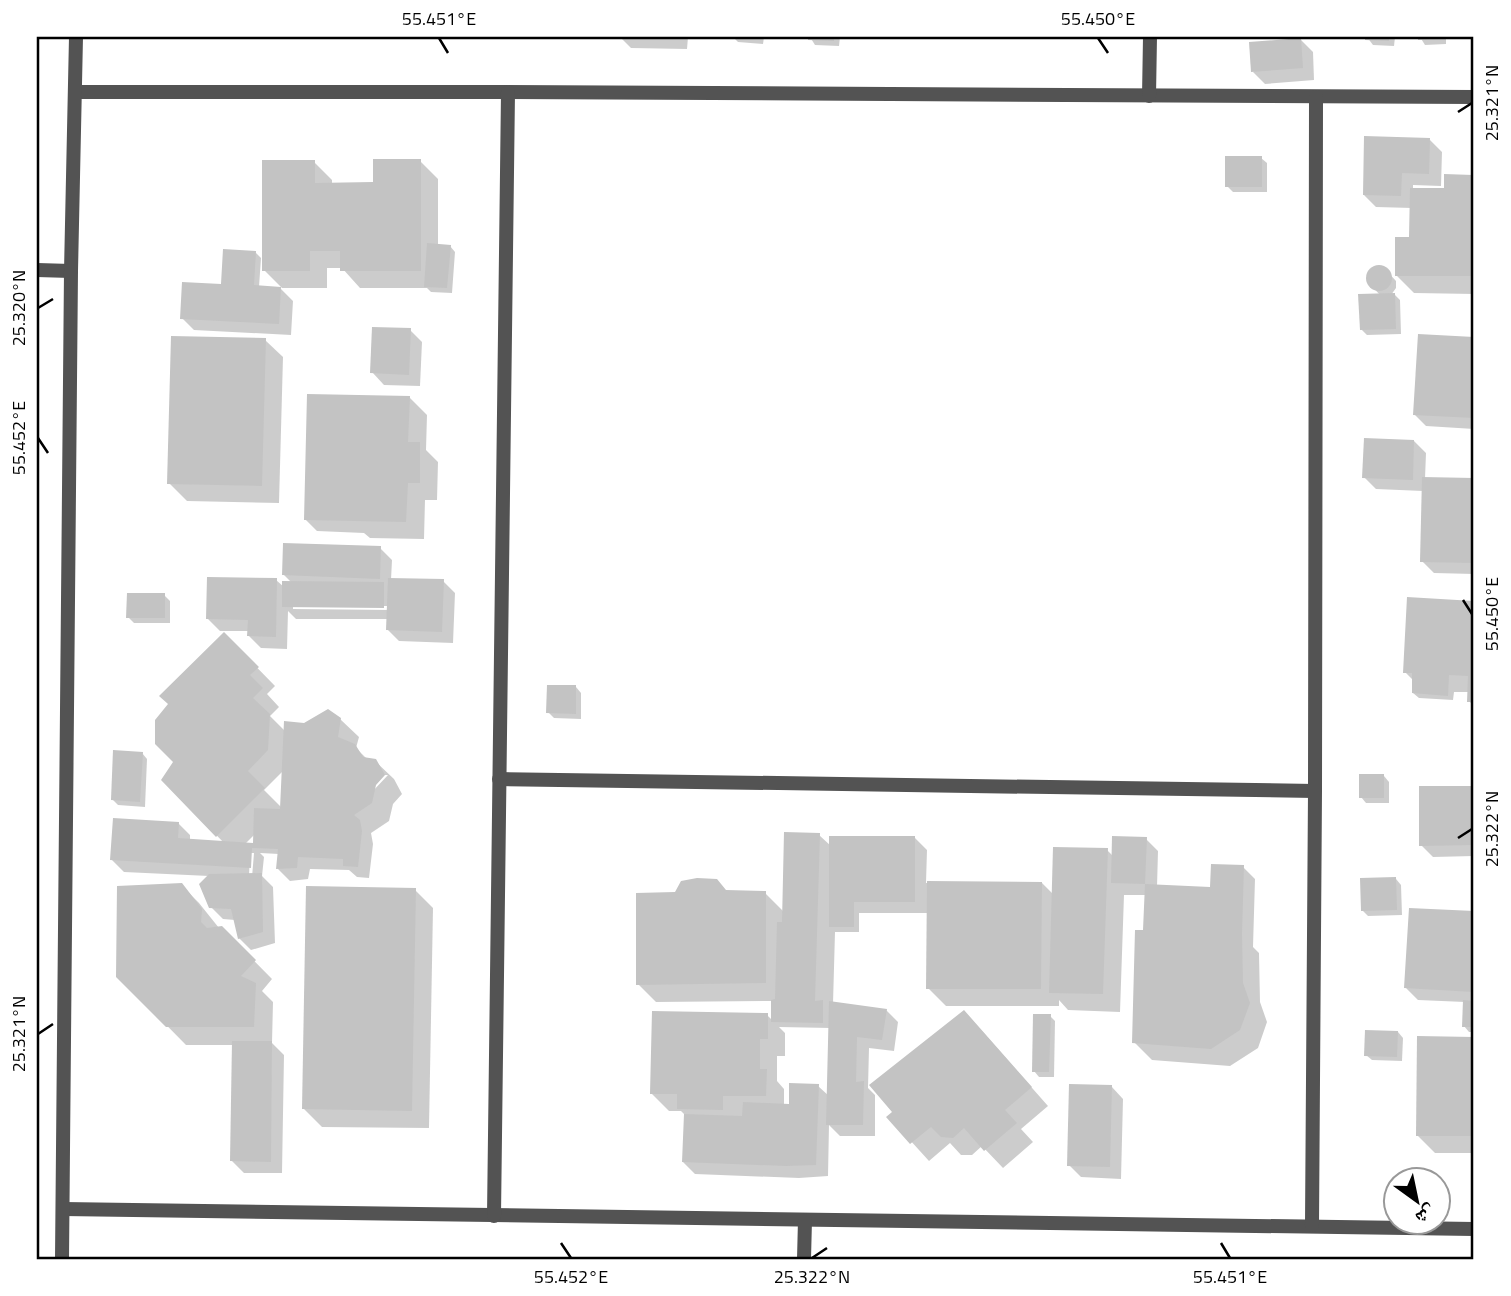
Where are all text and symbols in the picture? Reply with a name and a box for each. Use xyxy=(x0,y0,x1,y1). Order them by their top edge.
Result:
text: 55.451°E xyxy=(402,5,476,32)
text: 55.450°E xyxy=(1061,5,1135,32)
text: 25.321°N xyxy=(1478,65,1505,141)
text: 25.320°N xyxy=(5,270,32,346)
text: 55.452°E xyxy=(5,401,32,475)
text: 55.450°E xyxy=(1478,577,1505,651)
text: 25.322°N xyxy=(1478,791,1505,867)
text: 25.321°N xyxy=(5,996,32,1072)
north arrow xyxy=(1382,1166,1452,1236)
text: ش xyxy=(1410,1198,1443,1233)
text: 55.452°E xyxy=(534,1263,608,1290)
text: 25.322°N xyxy=(774,1263,850,1290)
text: 55.451°E xyxy=(1193,1263,1267,1290)

